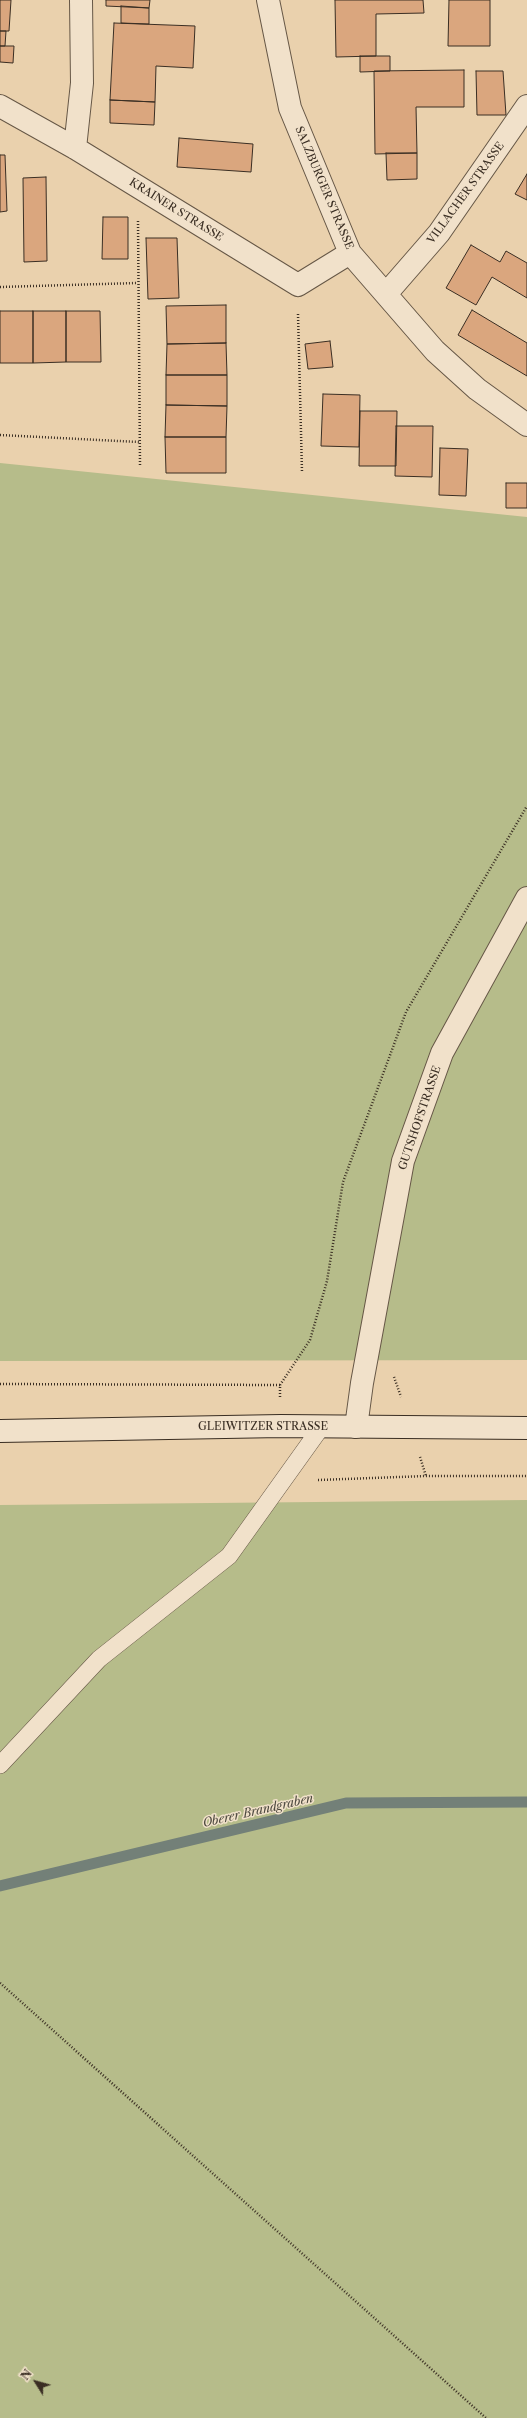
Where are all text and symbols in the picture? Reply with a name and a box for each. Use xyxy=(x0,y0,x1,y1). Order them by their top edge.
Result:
street label: SALZBURGER STRASSE xyxy=(292,124,356,252)
street label: VILLACHER STRASSE xyxy=(425,140,507,246)
street label: KRAINER STRASSE xyxy=(127,176,225,244)
street label: GUTSHOFSTRASSE xyxy=(396,1064,444,1172)
street label: GLEIWITZER STRASSE xyxy=(198,1420,328,1434)
water label: Oberer Brandgraben xyxy=(201,1791,315,1831)
north arrow xyxy=(16,2362,56,2402)
text: N xyxy=(18,2367,35,2383)

